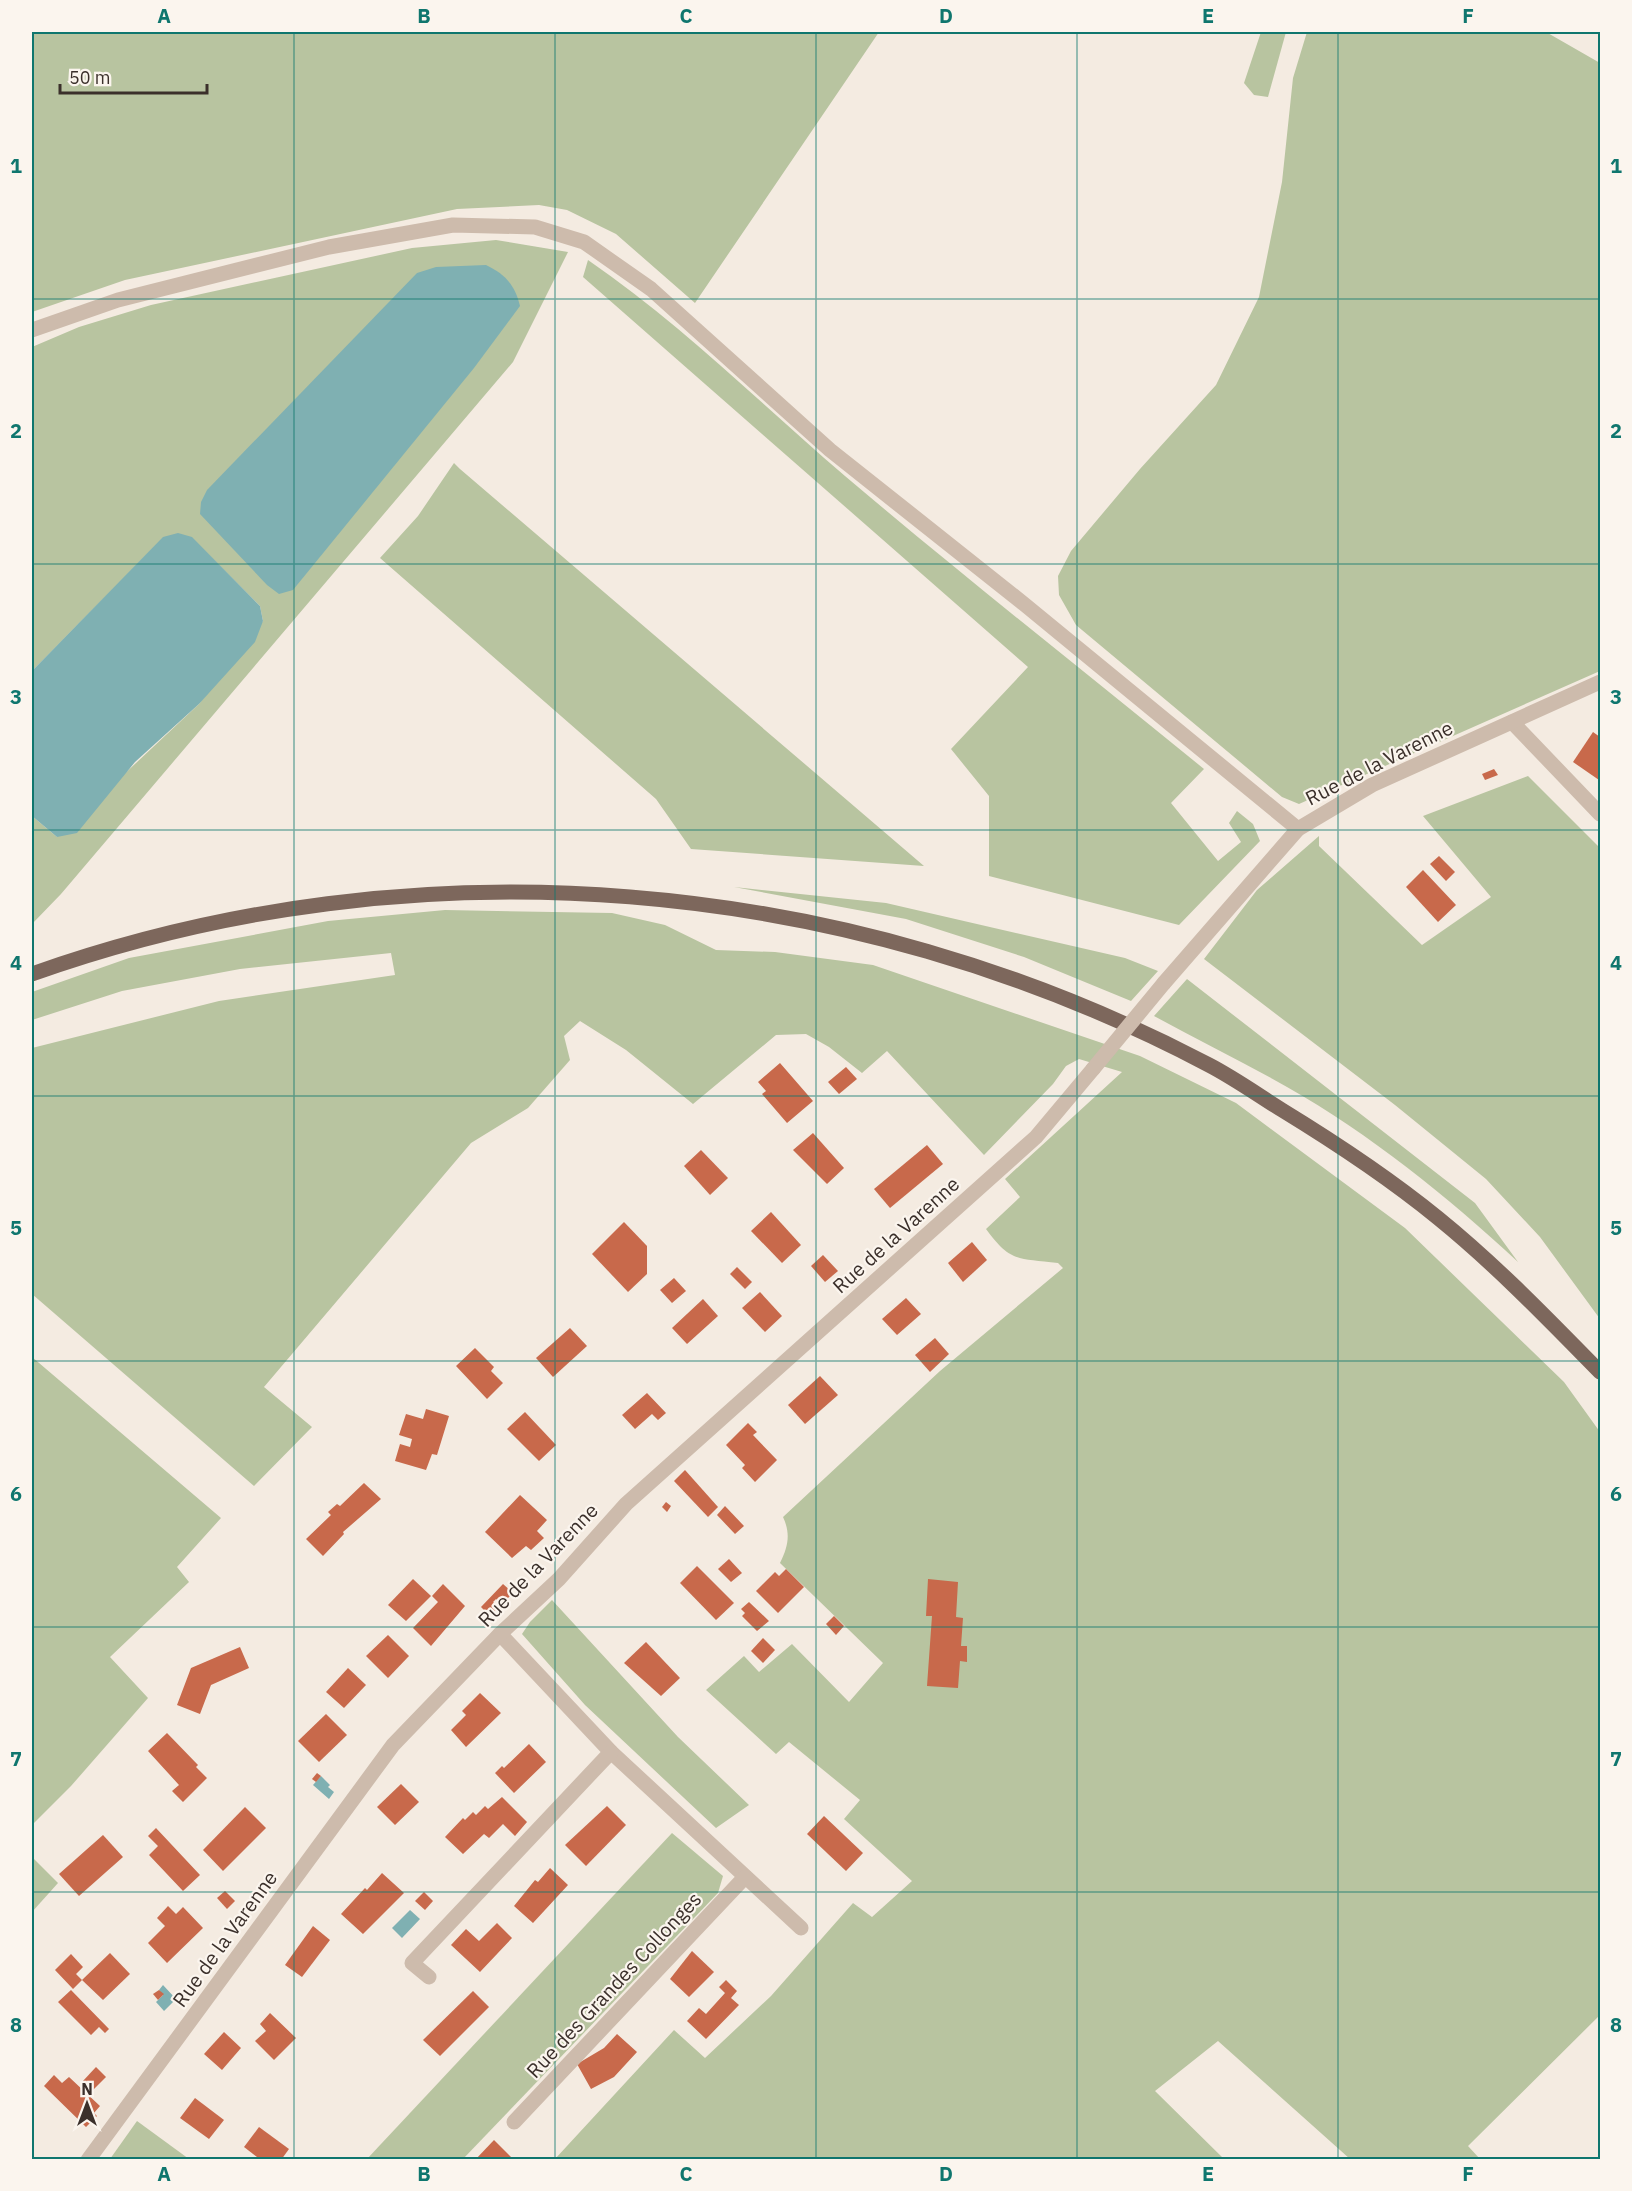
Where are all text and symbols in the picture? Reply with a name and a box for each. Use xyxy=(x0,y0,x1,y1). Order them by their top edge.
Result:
text: A xyxy=(157,2,171,29)
text: B xyxy=(417,2,431,29)
text: C xyxy=(679,2,693,29)
text: D xyxy=(939,2,953,29)
text: E xyxy=(1202,2,1214,29)
text: F xyxy=(1462,2,1474,29)
scale bar xyxy=(60,57,207,95)
text: 50 m xyxy=(69,66,111,89)
text: 1 xyxy=(10,152,22,179)
text: 1 xyxy=(1610,152,1622,179)
text: 2 xyxy=(10,417,22,444)
text: 2 xyxy=(1610,417,1622,444)
text: 3 xyxy=(10,683,22,710)
text: 3 xyxy=(1610,683,1622,710)
street label: Rue de la Varenne xyxy=(1300,714,1457,811)
text: 4 xyxy=(10,949,22,976)
text: 4 xyxy=(1610,949,1622,976)
street label: Rue de la Varenne xyxy=(826,1170,965,1299)
text: 5 xyxy=(10,1214,22,1241)
text: 5 xyxy=(1610,1214,1622,1241)
text: 6 xyxy=(10,1480,22,1507)
text: 6 xyxy=(1610,1480,1622,1507)
street label: Rue de la Varenne xyxy=(472,1497,604,1632)
text: 7 xyxy=(10,1745,22,1772)
text: 7 xyxy=(1610,1745,1622,1772)
street label: Rue de la Varenne xyxy=(166,1865,283,2012)
street label: Rue des Grandes Collonges xyxy=(520,1886,707,2084)
text: 8 xyxy=(10,2011,22,2038)
text: 8 xyxy=(1610,2011,1622,2038)
north arrow xyxy=(57,2074,117,2134)
text: N xyxy=(81,2079,93,2099)
text: A xyxy=(157,2160,171,2187)
text: B xyxy=(417,2160,431,2187)
text: C xyxy=(679,2160,693,2187)
text: D xyxy=(939,2160,953,2187)
text: E xyxy=(1202,2160,1214,2187)
text: F xyxy=(1462,2160,1474,2187)

